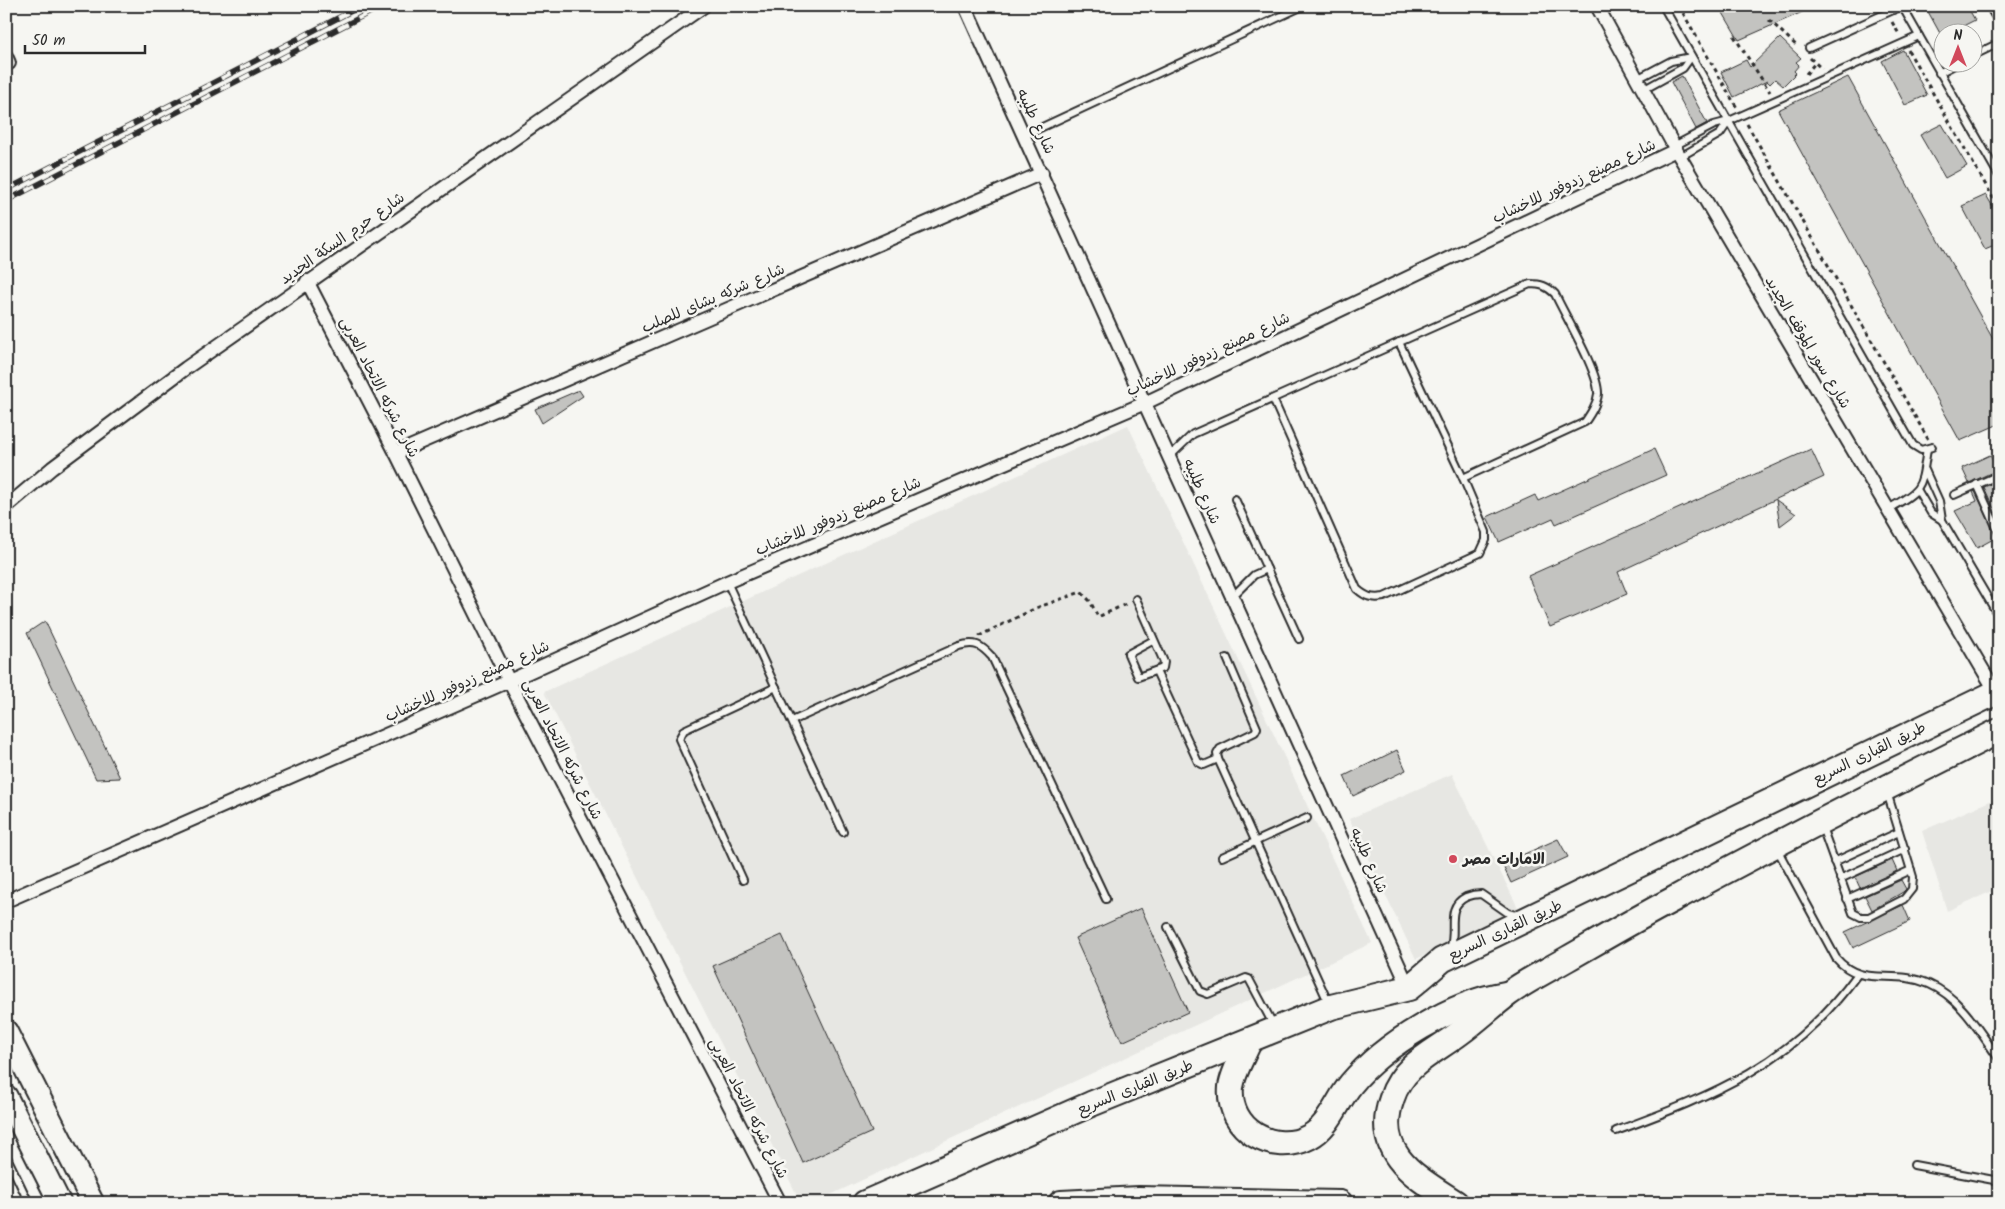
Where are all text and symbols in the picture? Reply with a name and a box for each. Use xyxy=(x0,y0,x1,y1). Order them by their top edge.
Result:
scale bar xyxy=(25,22,145,54)
north arrow xyxy=(1932,22,1982,72)
text: N xyxy=(1954,25,1963,47)
text: 50 m xyxy=(32,29,66,53)
street label: شارع طليبه xyxy=(1009,85,1061,158)
street label: شارع مصنع زدوفور للاخشاب xyxy=(1489,133,1660,230)
street label: شارع حرم السكة الحديد xyxy=(275,187,410,291)
street label: شارع شركه بشاى للصلب xyxy=(638,258,789,340)
street label: شارع سور الموقف الجديد xyxy=(1758,272,1856,413)
street label: شارع مصنع زدوفور للاخشاب xyxy=(1123,306,1294,403)
street label: شارع شركه الاتحاد العربى xyxy=(333,313,425,462)
street label: شارع طليبه xyxy=(1176,454,1226,528)
street label: شارع مصنع زدوفور للاخشاب xyxy=(752,471,925,563)
street label: شارع مصنع زدوفور للاخشاب xyxy=(381,635,554,729)
street label: شارع شركه الاتحاد العربى xyxy=(516,675,608,824)
street label: طريق القبارى السريع xyxy=(1809,716,1930,792)
street label: شارع طليبه xyxy=(1343,823,1393,897)
place label: الامارات مصر xyxy=(1461,848,1545,872)
marker: الامارات مصر xyxy=(1447,853,1459,865)
street label: طريق القبارى السريع xyxy=(1444,894,1567,968)
street label: شارع شركه الاتحاد العربى xyxy=(702,1034,794,1183)
street label: طريق القبارى السريع xyxy=(1074,1054,1197,1122)

